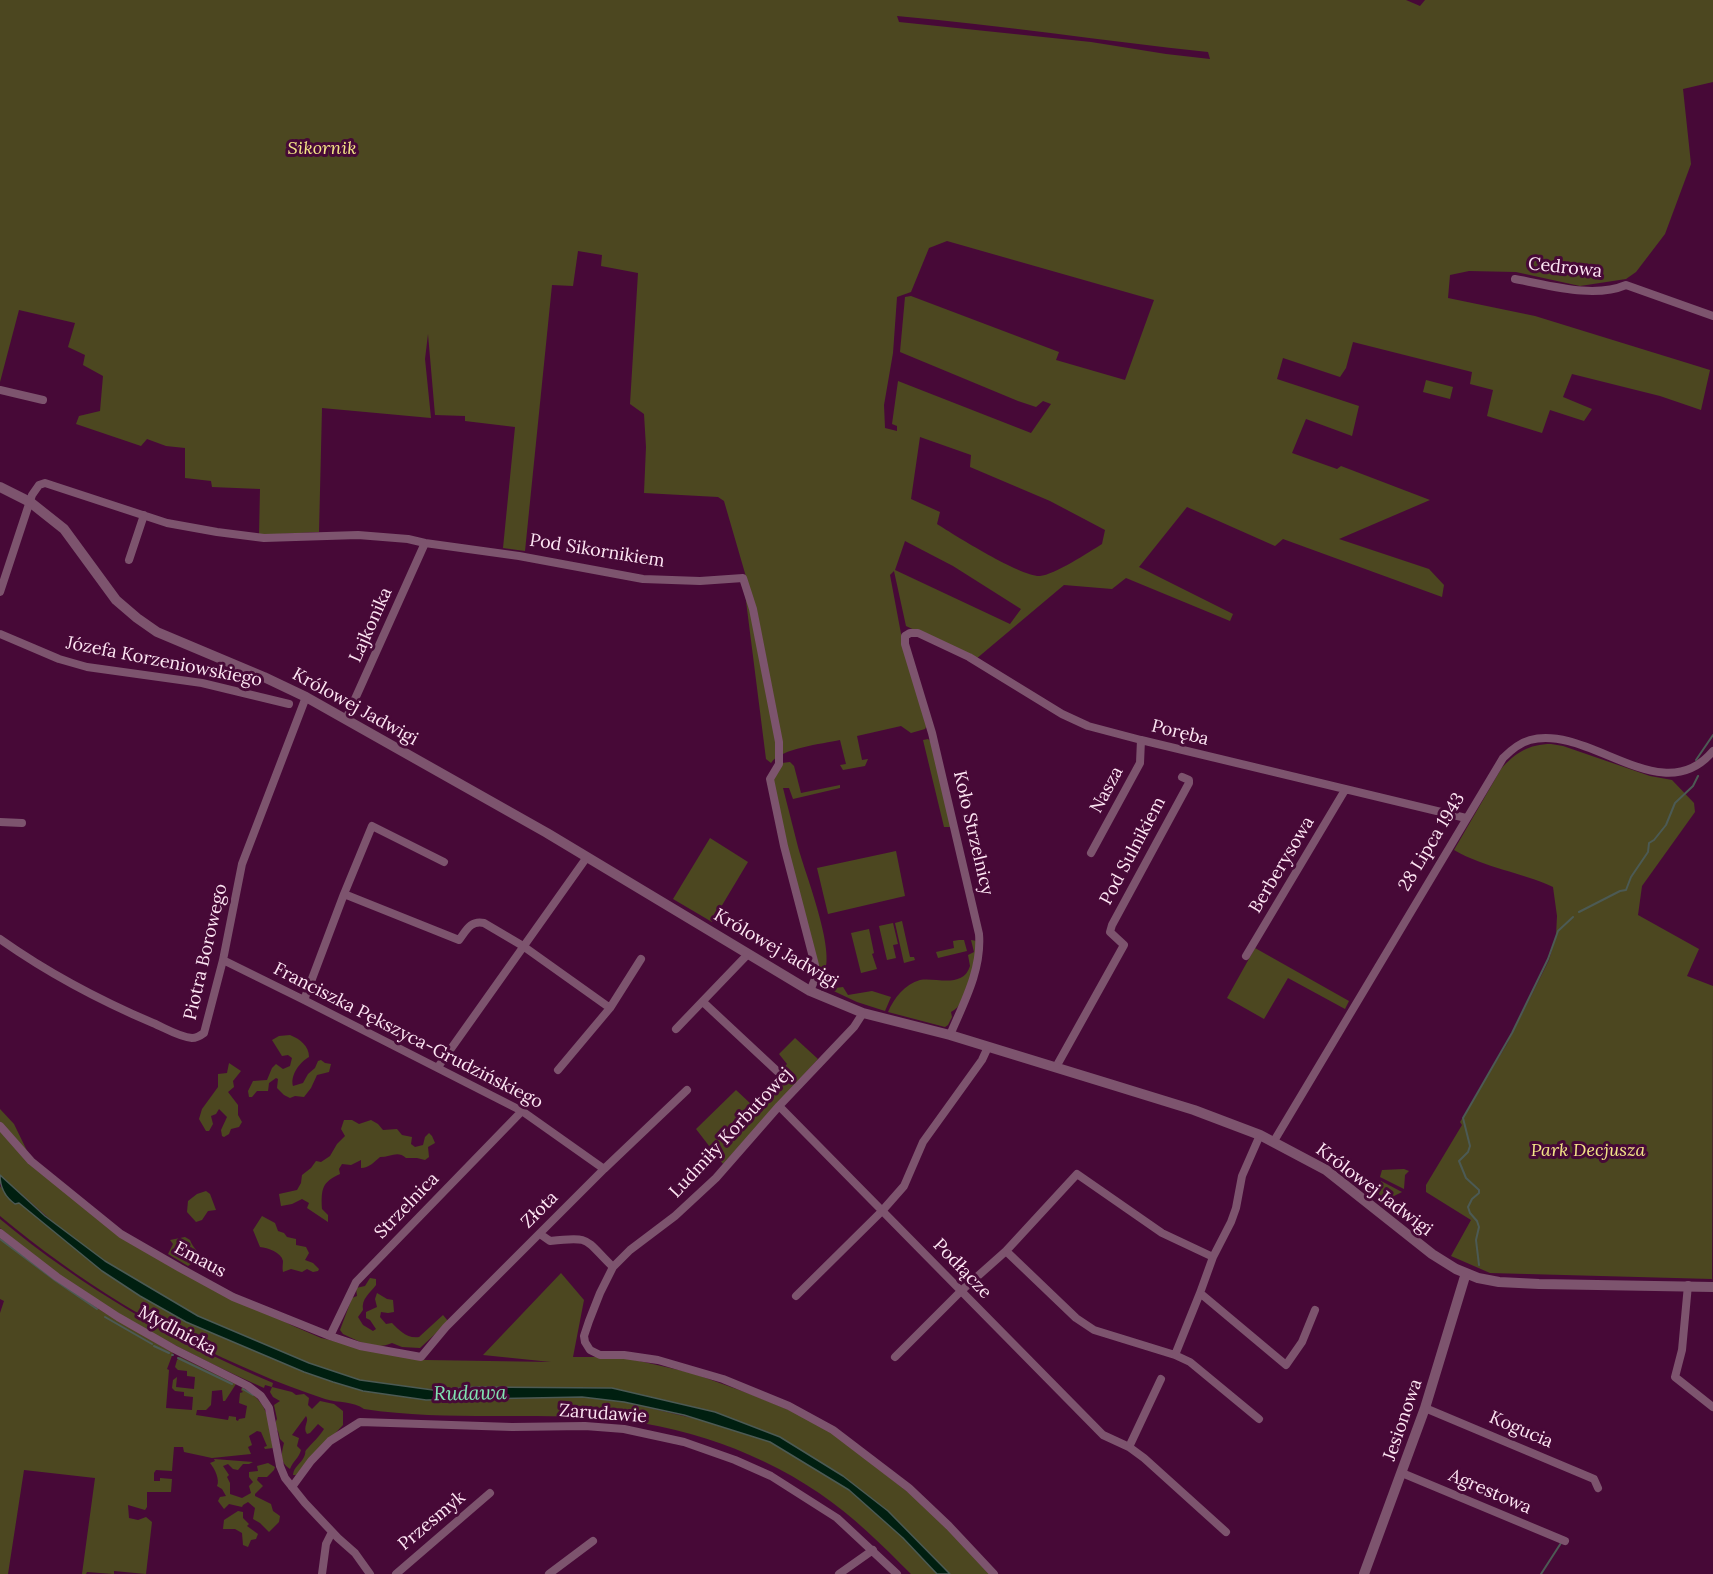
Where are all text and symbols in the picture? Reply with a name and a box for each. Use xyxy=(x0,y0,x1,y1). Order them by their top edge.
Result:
park label: Sikornik xyxy=(287,138,357,160)
street label: Cedrowa xyxy=(1527,253,1603,283)
street label: Pod Sikornikiem xyxy=(528,530,666,572)
street label: Lajkonika xyxy=(345,584,397,666)
street label: Józefa Korzeniowskiego xyxy=(64,632,264,692)
street label: Królowej Jadwigi xyxy=(288,664,422,750)
street label: Poręba xyxy=(1149,715,1211,751)
street label: Nasza xyxy=(1086,763,1128,817)
street label: Koło Strzelnicy xyxy=(948,769,998,897)
street label: 28 Lipca 1943 xyxy=(1394,789,1470,895)
street label: Pod Sulnikiem xyxy=(1096,793,1170,909)
street label: Berberysowa xyxy=(1245,813,1319,917)
street label: Piotra Borowego xyxy=(180,882,232,1022)
street label: Królowej Jadwigi xyxy=(710,905,842,993)
street label: Franciszka Pększyca-Grudzińskiego xyxy=(270,958,546,1114)
street label: Ludmiły Korbutowej xyxy=(665,1063,797,1203)
street label: Królowej Jadwigi xyxy=(1311,1139,1437,1241)
park label: Park Decjusza xyxy=(1531,1140,1645,1162)
street label: Strzelnica xyxy=(370,1168,444,1244)
street label: Złota xyxy=(517,1187,563,1233)
street label: Podłącze xyxy=(928,1235,996,1303)
street label: Emaus xyxy=(170,1237,230,1283)
street label: Mydlnicka xyxy=(134,1301,220,1361)
street label: Jesionowa xyxy=(1379,1376,1427,1464)
water label: Rudawa xyxy=(433,1381,507,1407)
street label: Zarudawie xyxy=(558,1400,648,1428)
street label: Kogucia xyxy=(1486,1407,1556,1453)
street label: Agrestowa xyxy=(1445,1465,1535,1519)
street label: Przesmyk xyxy=(394,1487,470,1555)

